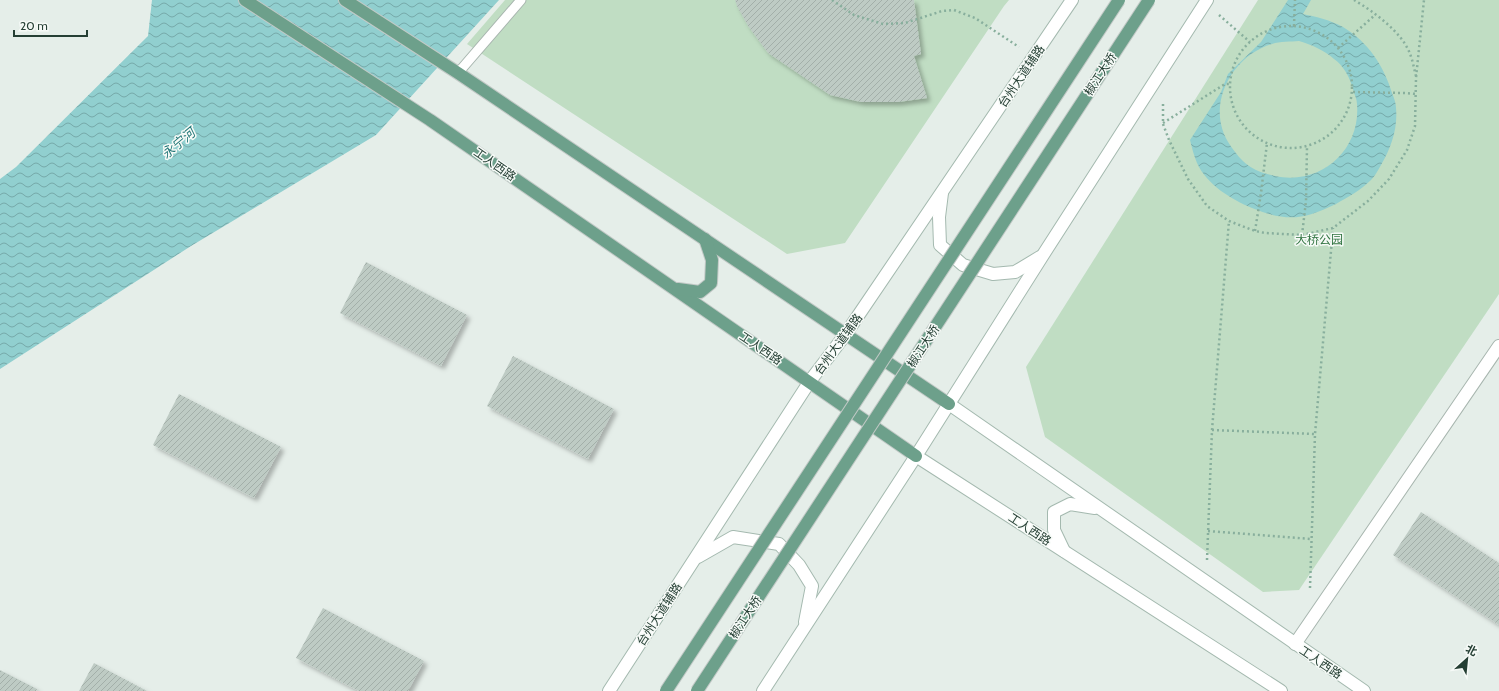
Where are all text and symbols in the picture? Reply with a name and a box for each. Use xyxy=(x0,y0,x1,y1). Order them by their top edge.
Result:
scale bar xyxy=(14,12,87,38)
text: 20 m xyxy=(20,18,48,33)
street label: 台州大道辅路 xyxy=(995,42,1047,110)
street label: 椒江大桥 xyxy=(1081,50,1119,98)
water label: 永宁河 xyxy=(158,122,200,162)
street label: 工人西路 xyxy=(471,144,519,184)
park label: 大桥公园 xyxy=(1295,232,1343,247)
street label: 台州大道辅路 xyxy=(811,310,865,378)
street label: 椒江大桥 xyxy=(904,322,942,370)
street label: 工人西路 xyxy=(737,328,785,368)
street label: 工人西路 xyxy=(1006,510,1054,548)
street label: 台州大道辅路 xyxy=(633,580,685,648)
street label: 椒江大桥 xyxy=(726,593,764,641)
north arrow xyxy=(1447,639,1487,679)
text: 北 xyxy=(1463,641,1480,659)
street label: 工人西路 xyxy=(1297,642,1345,682)

